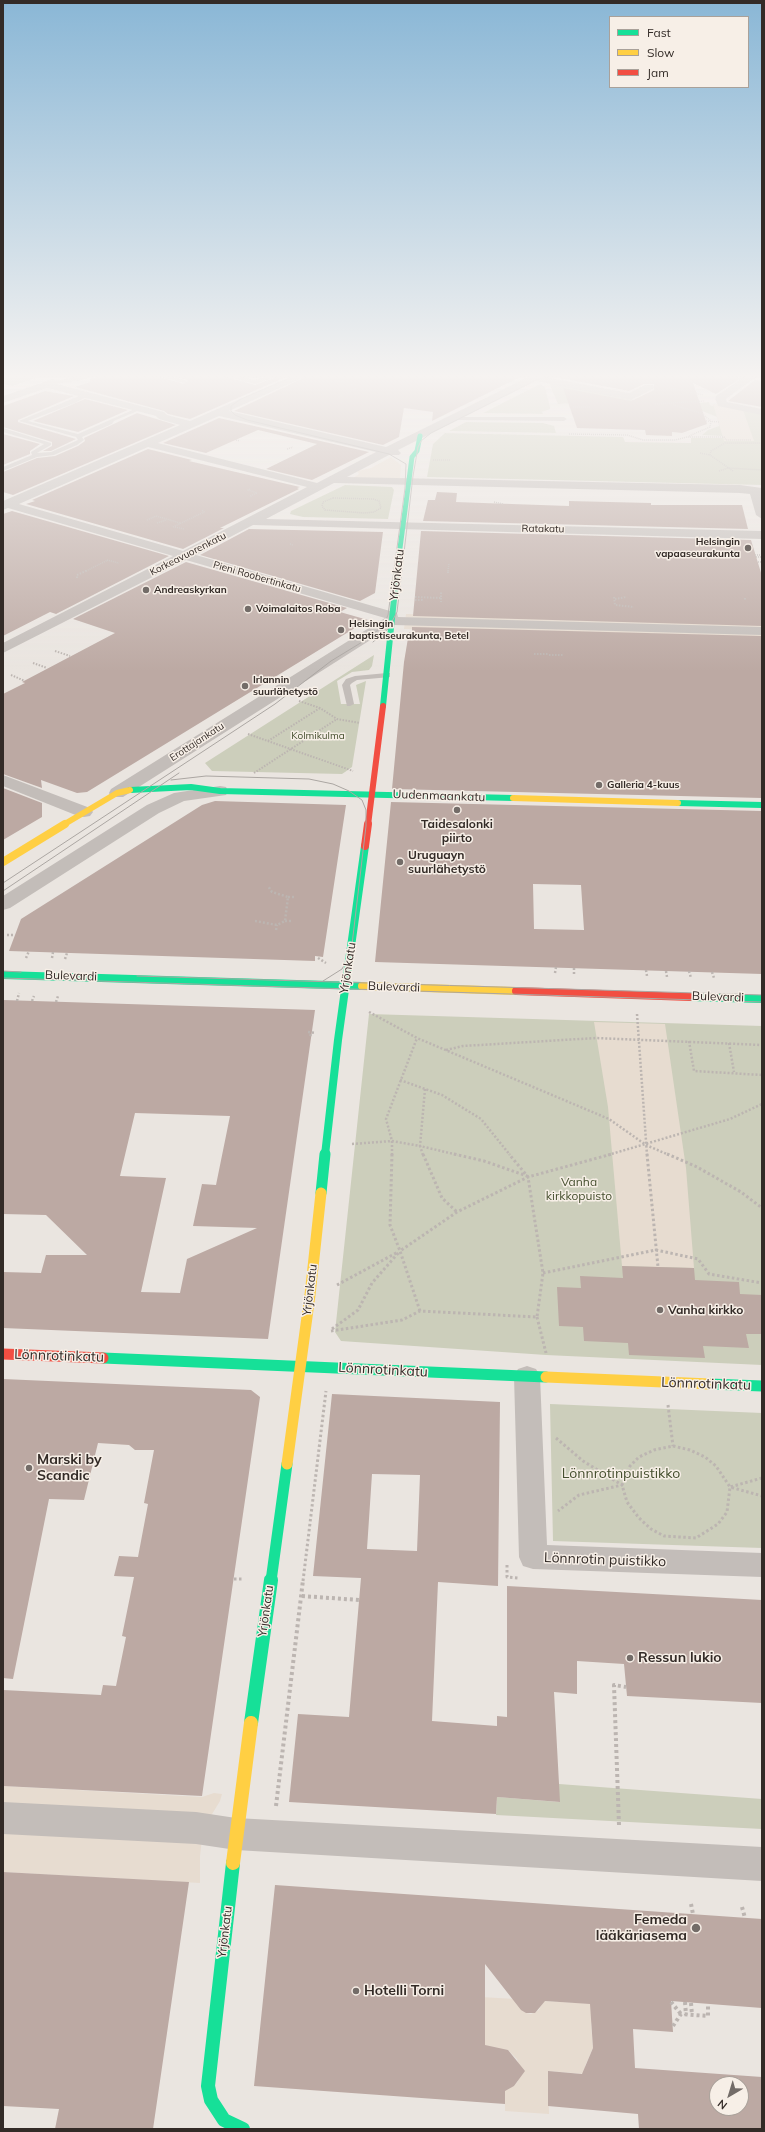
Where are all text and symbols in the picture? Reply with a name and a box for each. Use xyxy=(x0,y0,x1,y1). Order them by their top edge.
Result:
legend xyxy=(609,16,749,88)
text: Fast xyxy=(647,25,671,40)
text: Slow xyxy=(647,45,675,60)
text: Jam xyxy=(647,65,669,80)
street label: Ratakatu xyxy=(522,523,564,535)
street label: Korkeavuorenkatu xyxy=(148,530,228,578)
place label: Helsingin vapaaseurakunta xyxy=(656,536,740,560)
marker: Helsingin vapaaseurakunta xyxy=(743,543,753,553)
street label: Yrjönkatu xyxy=(387,548,407,602)
street label: Pieni Roobertinkatu xyxy=(212,559,302,595)
place label: Andreaskyrkan xyxy=(154,584,227,596)
marker: Andreaskyrkan xyxy=(141,585,151,595)
place label: Voimalaitos Roba xyxy=(256,603,340,615)
marker: Voimalaitos Roba xyxy=(243,604,253,614)
place label: Helsingin baptistiseurakunta, Betel xyxy=(349,618,469,642)
marker: Helsingin baptistiseurakunta, Betel xyxy=(336,625,346,635)
place label: Irlannin suurlähetystö xyxy=(253,674,318,698)
marker: Irlannin suurlähetystö xyxy=(240,681,250,691)
street label: Erottajankatu xyxy=(167,720,227,764)
park label: Kolmikulma xyxy=(291,730,345,742)
place label: Galleria 4-kuus xyxy=(607,779,680,791)
marker: Galleria 4-kuus xyxy=(594,780,604,790)
street label: Uudenmaankatu xyxy=(392,787,486,805)
marker: Taidesalonki piirto xyxy=(452,805,462,815)
place label: Taidesalonki piirto xyxy=(421,817,493,845)
place label: Uruguayn suurlähetystö xyxy=(408,848,486,876)
marker: Uruguayn suurlähetystö xyxy=(395,857,405,867)
street label: Yrjönkatu xyxy=(337,941,359,995)
street label: Bulevardi xyxy=(45,968,97,984)
street label: Bulevardi xyxy=(368,979,420,995)
street label: Bulevardi xyxy=(692,989,744,1005)
park label: Vanha kirkkopuisto xyxy=(546,1175,612,1203)
street label: Yrjönkatu xyxy=(300,1263,320,1317)
place label: Vanha kirkko xyxy=(668,1303,743,1317)
marker: Vanha kirkko xyxy=(655,1305,665,1315)
street label: Lönnrotinkatu xyxy=(14,1346,104,1366)
street label: Lönnrotinkatu xyxy=(338,1359,428,1381)
street label: Lönnrotinkatu xyxy=(661,1374,751,1394)
place label: Marski by Scandic xyxy=(37,1452,102,1484)
marker: Marski by Scandic xyxy=(24,1463,34,1473)
park label: Lönnrotinpuistikko xyxy=(562,1466,680,1482)
street label: Lönnrotin puistikko xyxy=(544,1549,666,1571)
street label: Yrjönkatu xyxy=(255,1584,277,1638)
place label: Ressun lukio xyxy=(638,1650,722,1666)
marker: Ressun lukio xyxy=(625,1653,635,1663)
street label: Yrjönkatu xyxy=(215,1905,235,1959)
place label: Femeda lääkäriasema xyxy=(596,1912,687,1944)
marker: Femeda lääkäriasema xyxy=(690,1922,702,1934)
place label: Hotelli Torni xyxy=(364,1983,444,1999)
marker: Hotelli Torni xyxy=(351,1986,361,1996)
north arrow xyxy=(709,2076,749,2116)
text: N xyxy=(715,2097,730,2113)

